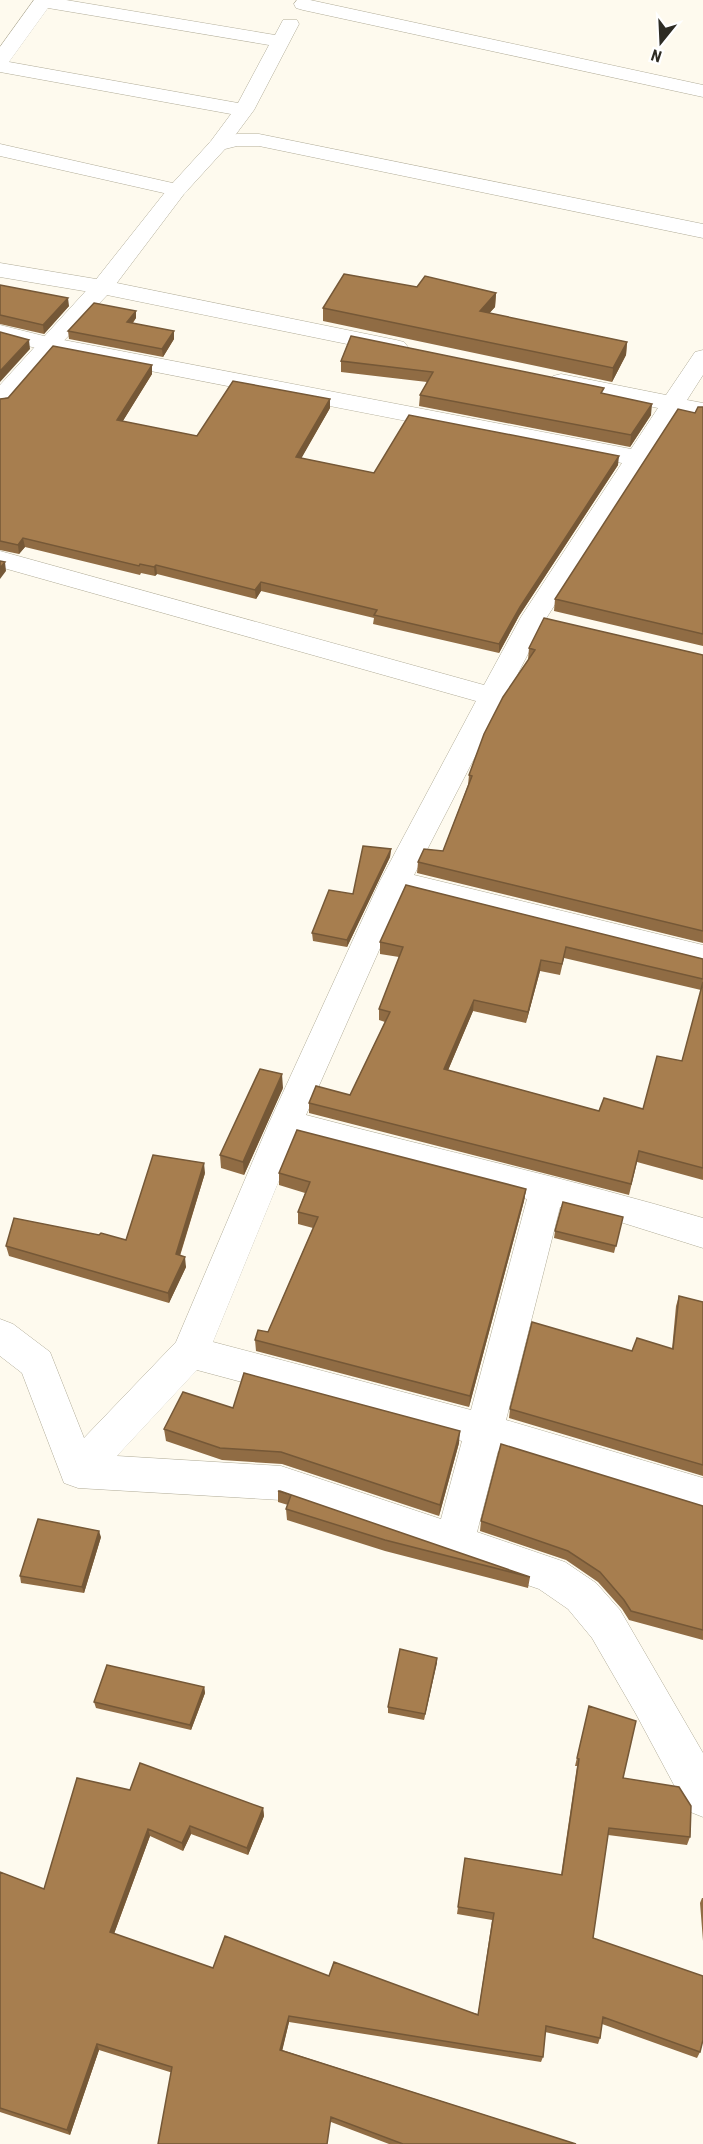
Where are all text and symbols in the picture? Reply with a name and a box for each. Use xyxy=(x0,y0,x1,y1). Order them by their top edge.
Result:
north arrow xyxy=(631,12,691,72)
text: N xyxy=(649,45,664,66)

